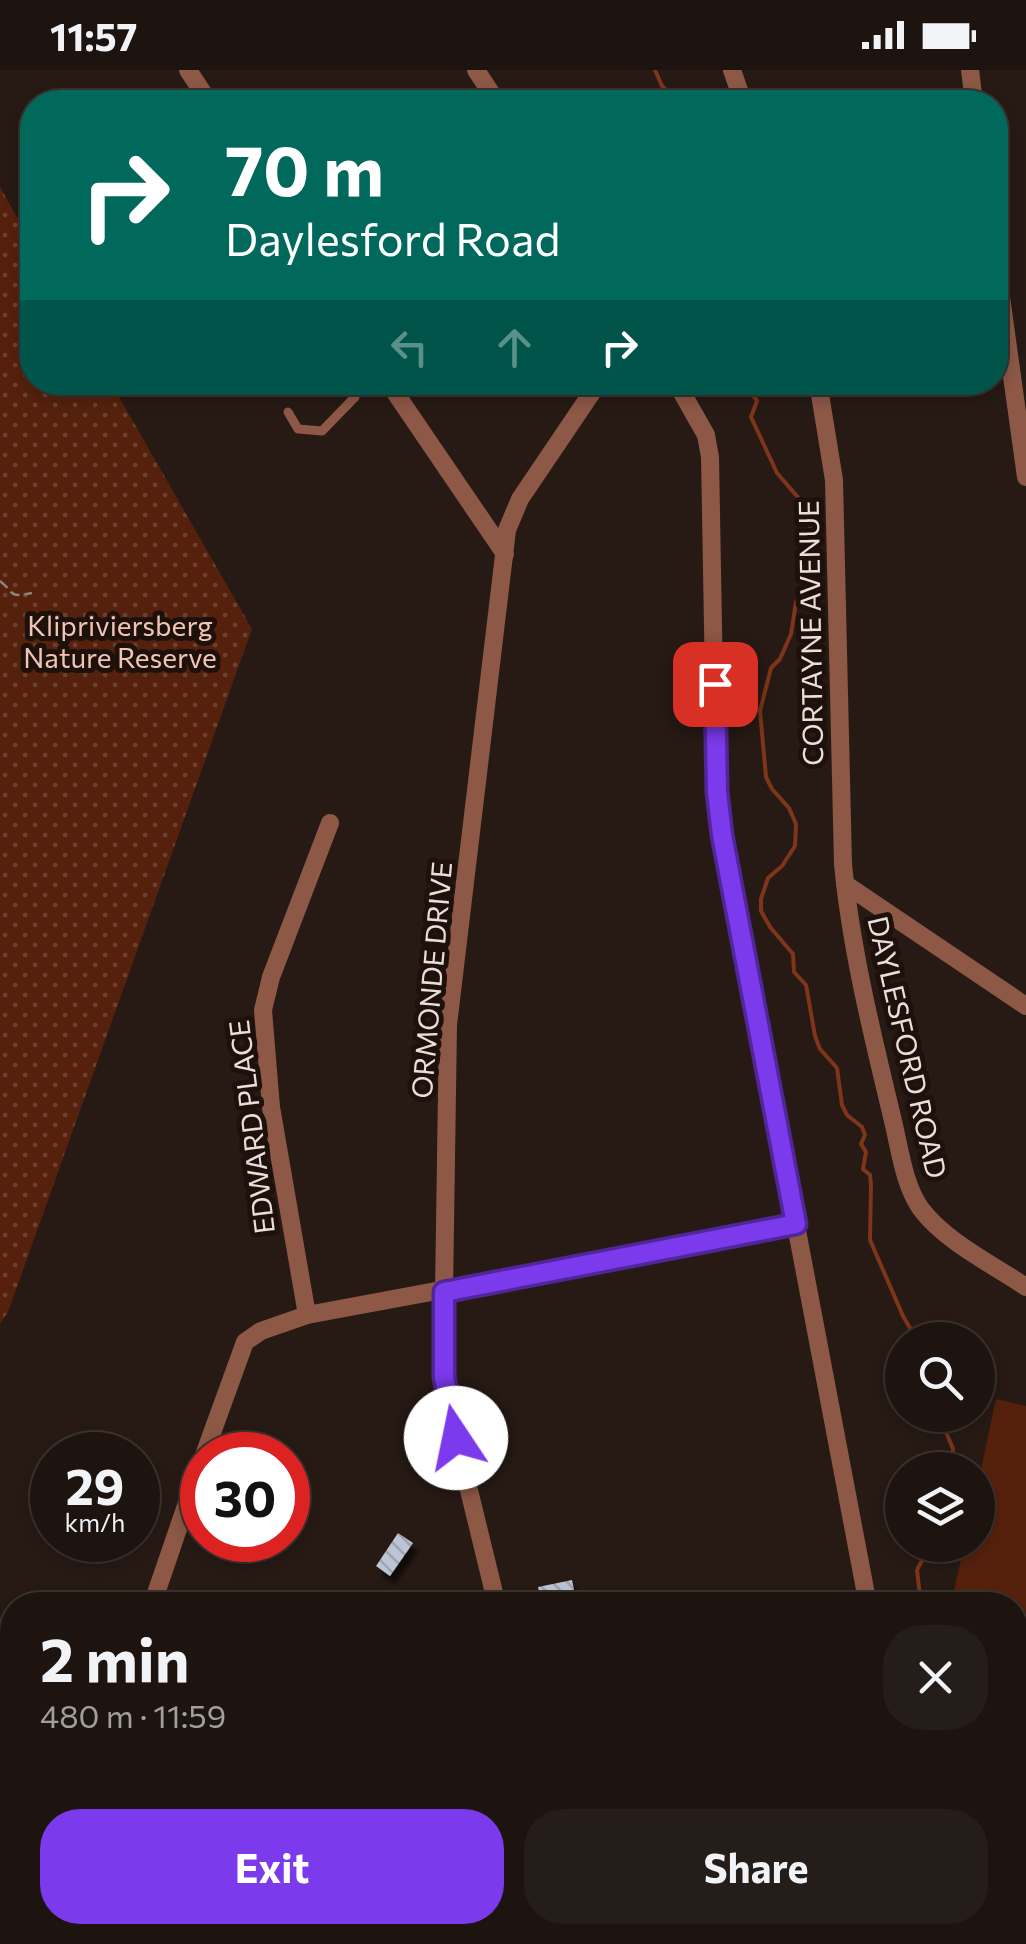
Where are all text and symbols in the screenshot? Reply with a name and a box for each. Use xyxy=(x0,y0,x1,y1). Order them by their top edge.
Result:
text: 11:57 xyxy=(50,12,137,59)
text: 70 m xyxy=(225,125,384,210)
icon: right xyxy=(60,130,190,260)
text: Daylesford Road xyxy=(225,210,560,265)
icon: left xyxy=(382,320,437,375)
icon: ahead xyxy=(487,320,542,375)
icon: right xyxy=(592,320,647,375)
street label: CORTAYNE AVENUE xyxy=(791,500,829,766)
park label: Klipriviersberg Nature Reserve xyxy=(23,608,217,674)
pin xyxy=(673,642,758,727)
icon: arrive xyxy=(688,657,743,712)
street label: ORMONDE DRIVE xyxy=(404,860,458,1100)
street label: DAYLESFORD ROAD xyxy=(861,913,955,1181)
street label: EDWARD PLACE xyxy=(221,1018,281,1236)
map controls xyxy=(885,1322,995,1562)
button: search xyxy=(885,1322,995,1432)
position arrow xyxy=(404,1386,508,1490)
speed limit sign: 30 xyxy=(180,1432,310,1562)
button: layers xyxy=(885,1452,995,1562)
text: 29 xyxy=(65,1454,124,1515)
text: km/h xyxy=(65,1507,125,1537)
text: 2 min xyxy=(40,1621,189,1694)
button: close xyxy=(883,1625,988,1730)
text: 480 m · 11:59 xyxy=(40,1695,226,1735)
button: Exit xyxy=(40,1809,504,1924)
button: Share xyxy=(524,1809,988,1924)

